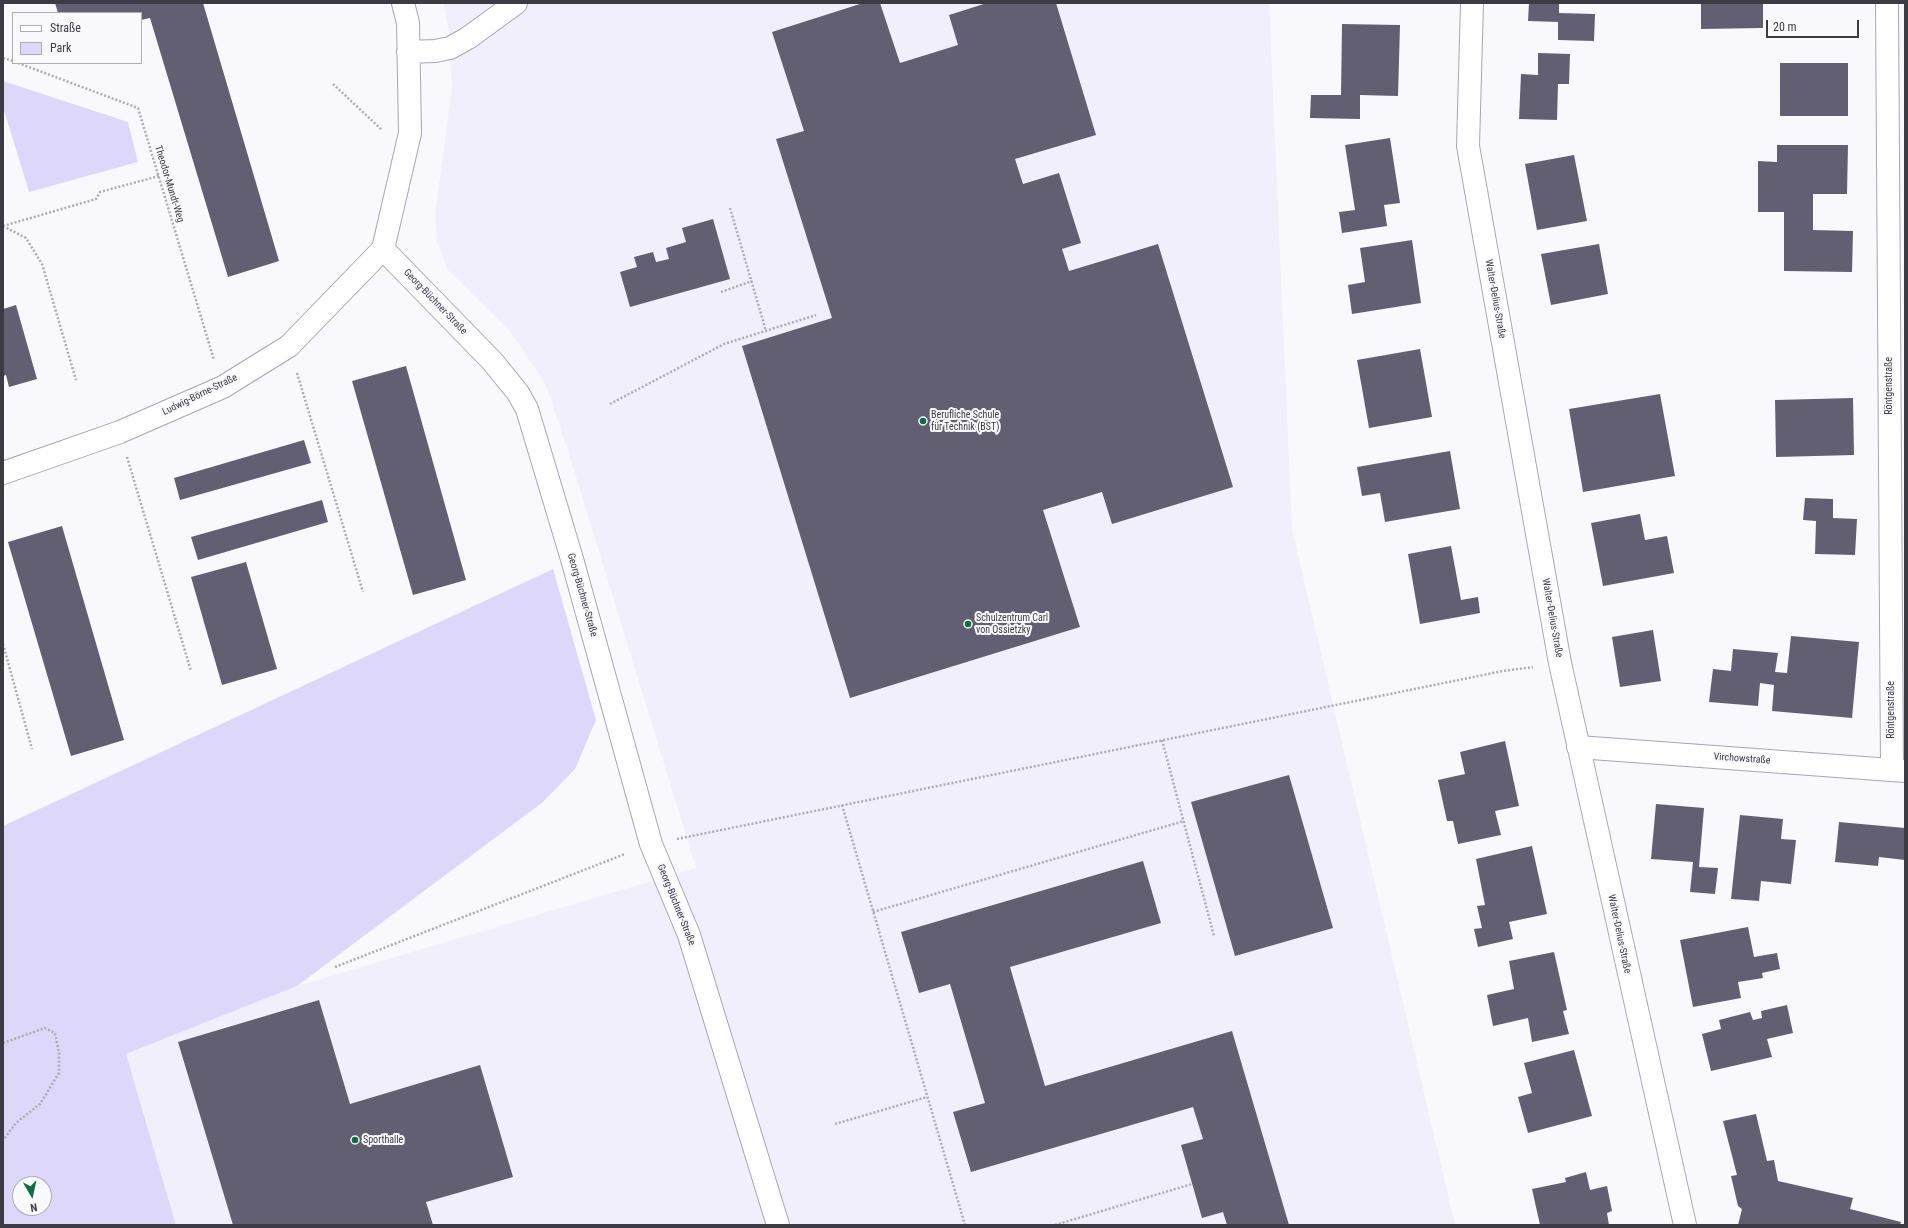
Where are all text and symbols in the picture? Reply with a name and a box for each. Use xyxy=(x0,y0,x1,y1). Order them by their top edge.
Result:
legend xyxy=(12,12,142,64)
scale bar xyxy=(1768,12,1861,38)
text: 20 m xyxy=(1773,20,1797,34)
text: Straße xyxy=(50,21,81,35)
text: Park xyxy=(50,41,71,55)
street label: Theodor-Mundt-Weg xyxy=(152,144,186,224)
street label: Walter-Delius-Straße xyxy=(1482,258,1508,340)
street label: Georg-Büchner-Straße xyxy=(401,267,469,337)
street label: Röntgenstraße xyxy=(1883,357,1895,415)
street label: Ludwig-Börne-Straße xyxy=(161,372,239,418)
place label: Berufliche Schule für Technik (BST) xyxy=(931,409,999,432)
marker: Berufliche Schule für Technik (BST) xyxy=(918,416,928,426)
street label: Georg-Büchner-Straße xyxy=(564,552,600,638)
street label: Walter-Delius-Straße xyxy=(1539,577,1565,659)
place label: Schulzentrum Carl von Ossietzky xyxy=(976,612,1048,636)
marker: Schulzentrum Carl von Ossietzky xyxy=(963,619,973,629)
street label: Röntgenstraße xyxy=(1885,681,1897,739)
street label: Virchowstraße xyxy=(1713,751,1771,767)
street label: Georg-Büchner-Straße xyxy=(654,863,698,947)
street label: Walter-Delius-Straße xyxy=(1605,893,1633,975)
place label: Sporthalle xyxy=(363,1134,403,1146)
marker: Sporthalle xyxy=(350,1135,360,1145)
north arrow xyxy=(12,1176,52,1216)
text: N xyxy=(29,1200,38,1214)

